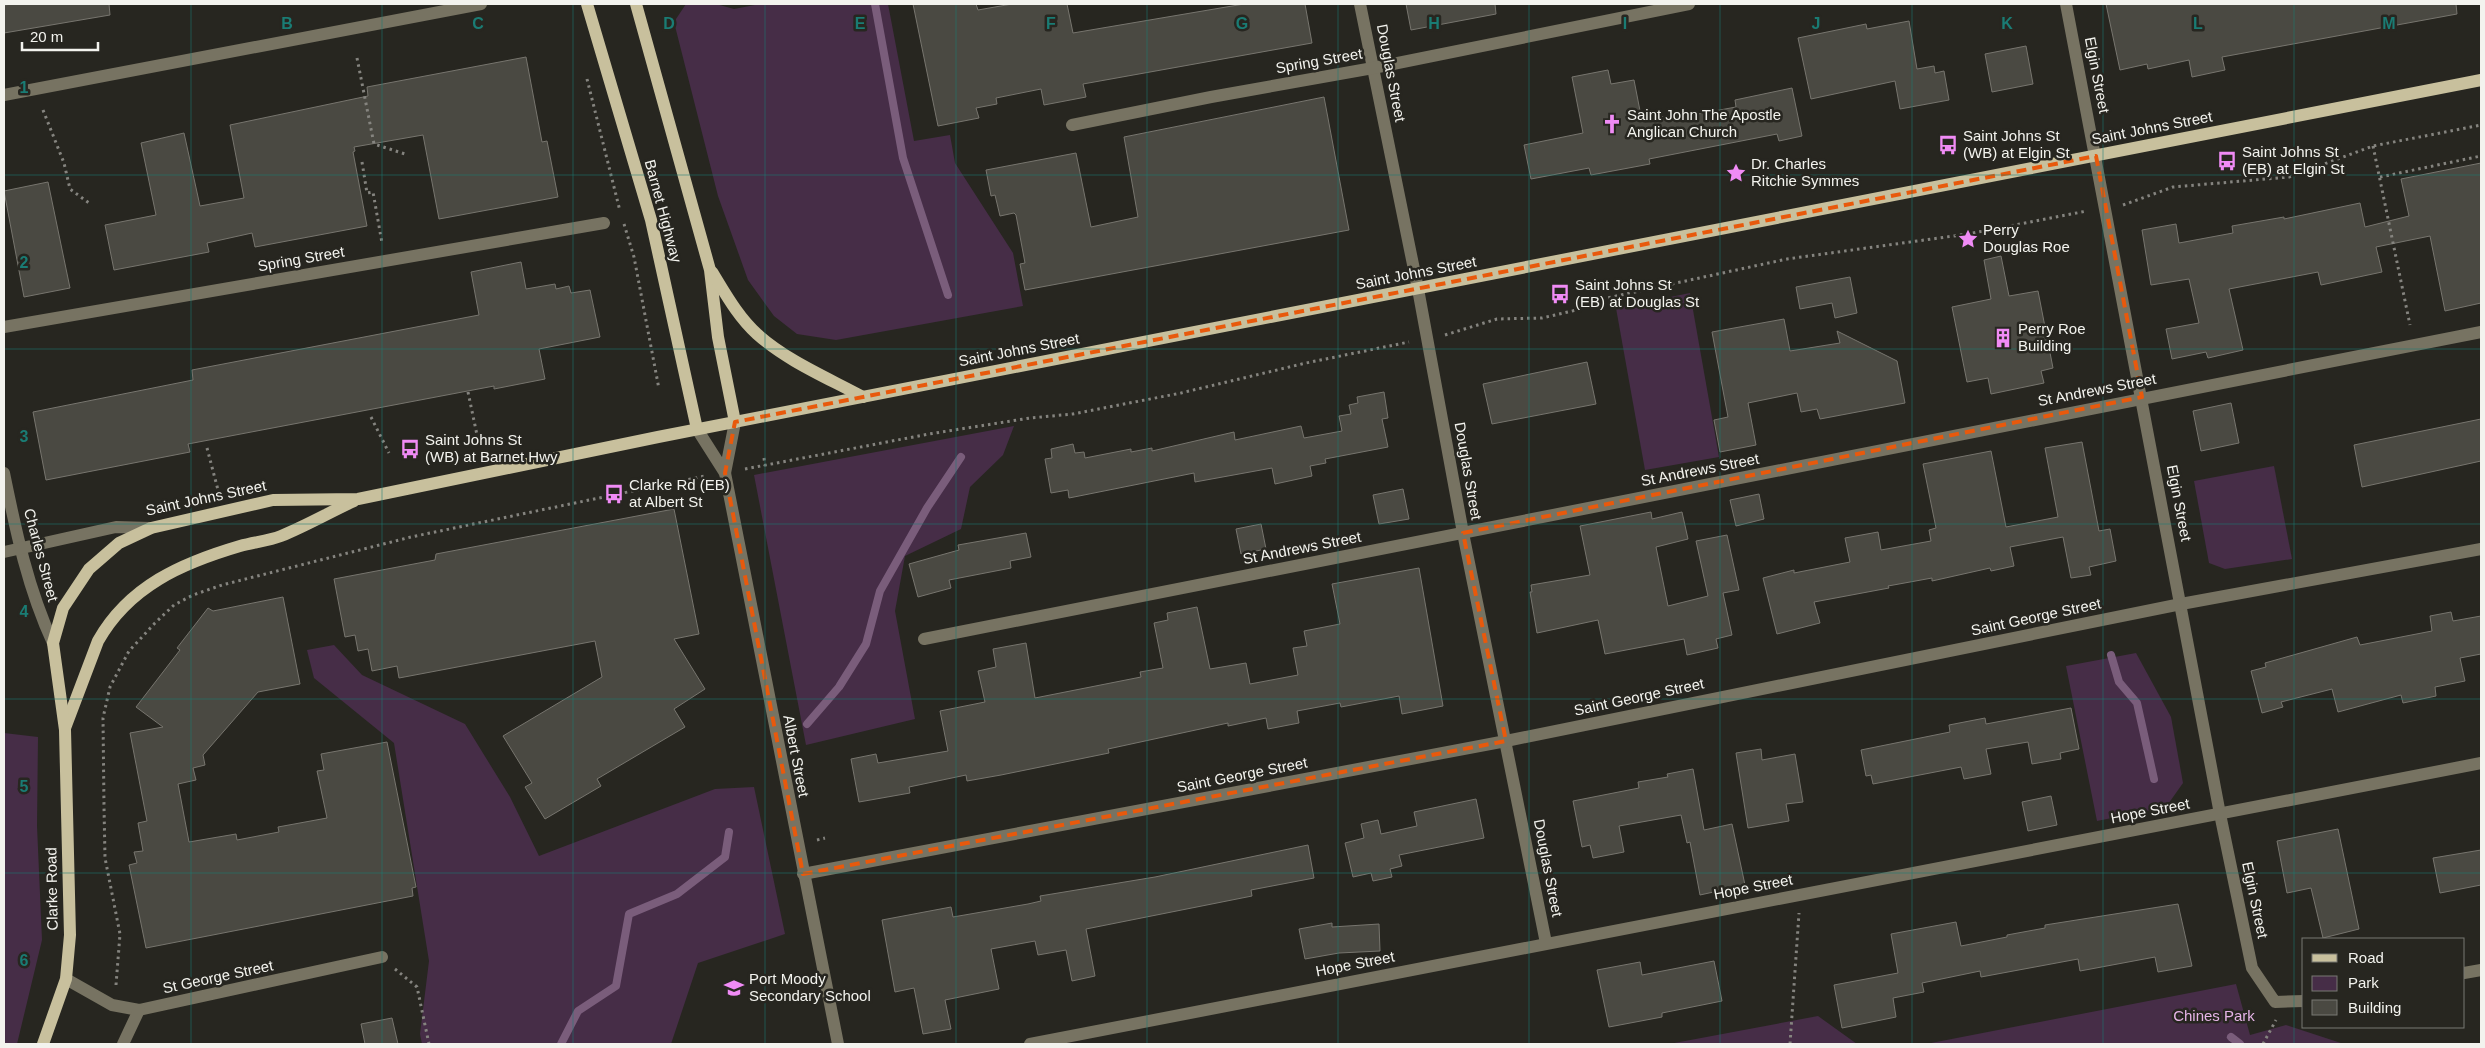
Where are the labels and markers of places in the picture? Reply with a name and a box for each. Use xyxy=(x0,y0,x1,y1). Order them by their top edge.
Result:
place label: Saint John The Apostle Anglican Church xyxy=(1627,106,1781,140)
church icon: Saint John The Apostle Anglican Church xyxy=(1601,113,1623,135)
place label: Saint Johns St (WB) at Elgin St xyxy=(1963,127,2071,161)
bus stop icon: Saint Johns St (WB) at Elgin St xyxy=(1937,134,1959,156)
place label: Saint Johns St (EB) at Elgin St xyxy=(2242,143,2345,177)
bus stop icon: Saint Johns St (EB) at Elgin St xyxy=(2216,150,2238,172)
place label: Dr. Charles Ritchie Symmes xyxy=(1751,155,1859,189)
place icon: Dr. Charles Ritchie Symmes xyxy=(1725,162,1747,184)
place label: Perry Douglas Roe xyxy=(1983,221,2070,255)
place icon: Perry Douglas Roe xyxy=(1957,228,1979,250)
place label: Saint Johns St (EB) at Douglas St xyxy=(1575,276,1700,310)
bus stop icon: Saint Johns St (EB) at Douglas St xyxy=(1549,283,1571,305)
place label: Perry Roe Building xyxy=(2018,320,2086,354)
building icon: Perry Roe Building xyxy=(1992,327,2014,349)
place label: Saint Johns St (WB) at Barnet Hwy xyxy=(425,431,558,465)
bus stop icon: Saint Johns St (WB) at Barnet Hwy xyxy=(399,438,421,460)
place label: Clarke Rd (EB) at Albert St xyxy=(629,476,730,510)
bus stop icon: Clarke Rd (EB) at Albert St xyxy=(603,483,625,505)
place label: Port Moody Secondary School xyxy=(749,970,871,1004)
school or university icon: Port Moody Secondary School xyxy=(723,977,745,999)

